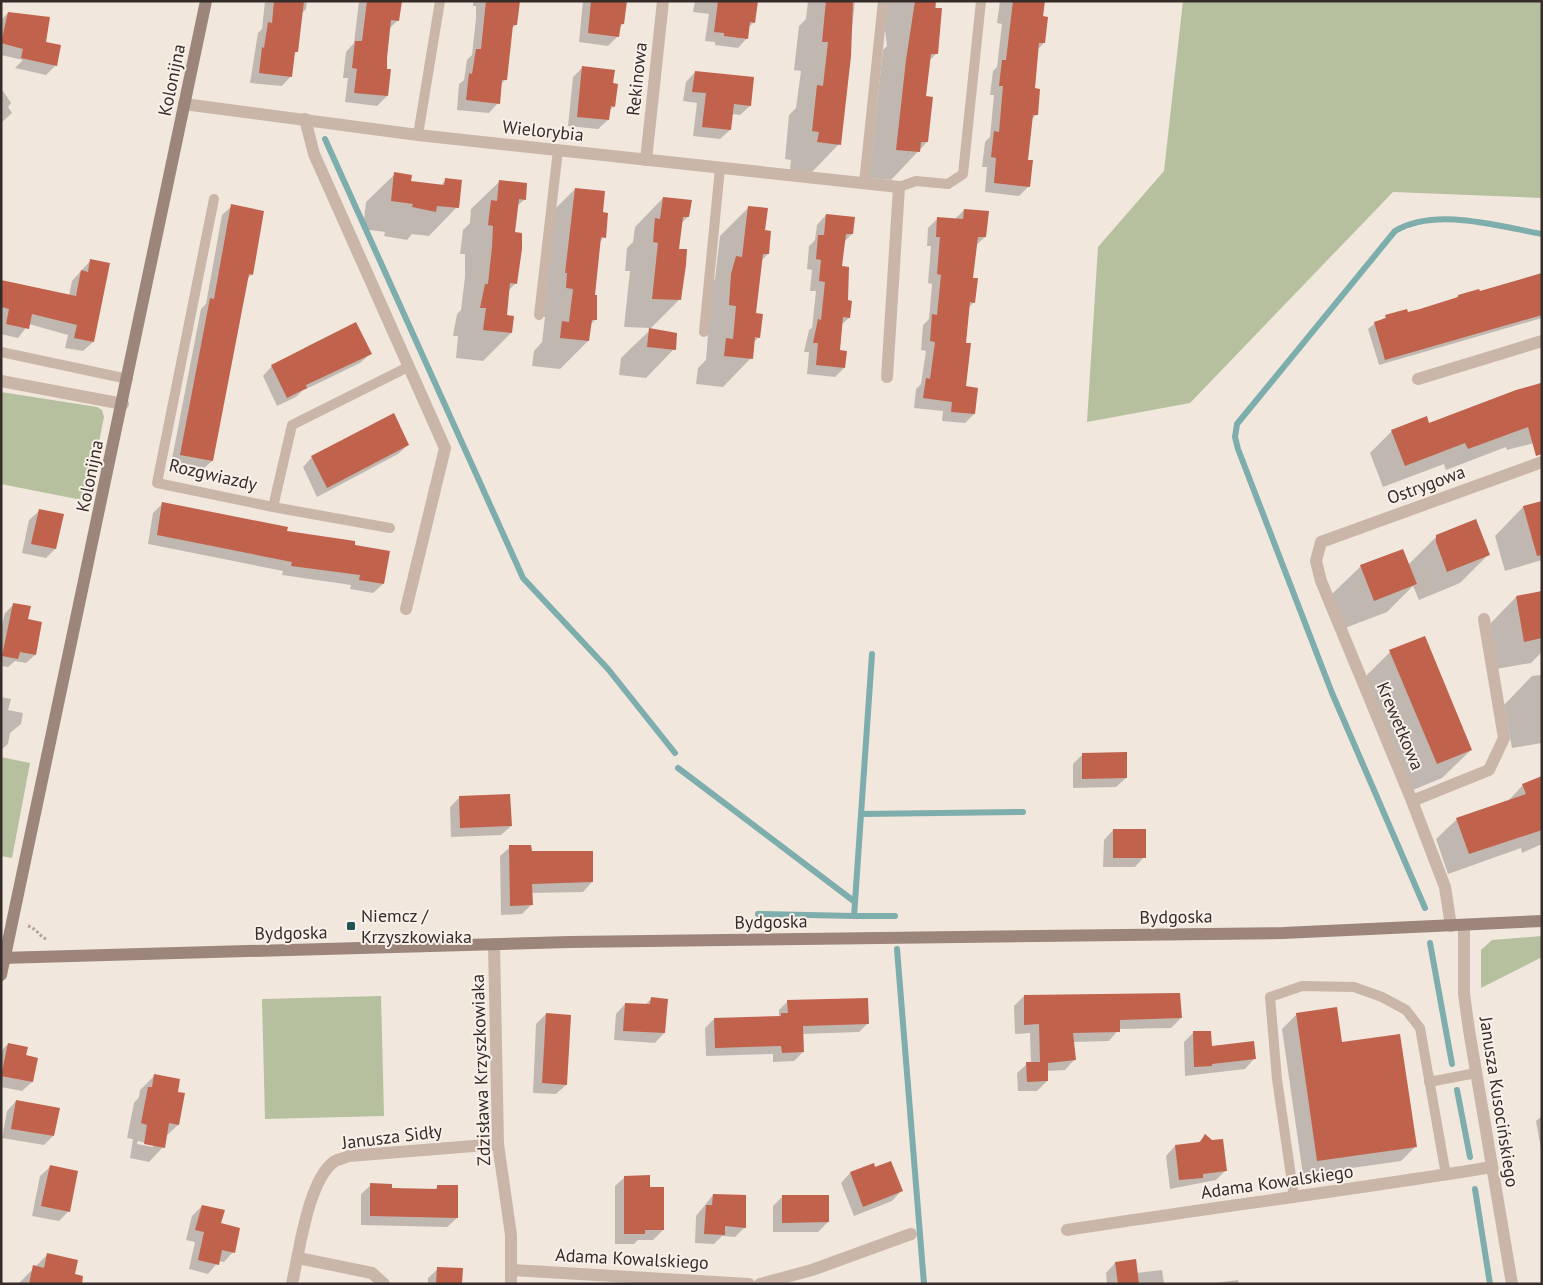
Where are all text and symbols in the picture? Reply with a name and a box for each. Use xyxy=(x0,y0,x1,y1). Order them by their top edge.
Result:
street label: Rekinowa xyxy=(621,41,652,117)
street label: Kolonijna xyxy=(153,42,190,118)
street label: Wielorybia xyxy=(501,115,585,146)
street label: Kolonijna xyxy=(71,438,108,514)
street label: Rozgwiazdy xyxy=(167,453,260,496)
street label: Ostrygowa xyxy=(1384,460,1468,509)
street label: Krewetkowa xyxy=(1372,678,1429,773)
place label: Niemcz / Krzyszkowiaka xyxy=(361,904,472,948)
street label: Bydgoska xyxy=(1139,904,1213,929)
street label: Bydgoska xyxy=(734,909,808,934)
street label: Bydgoska xyxy=(254,920,328,945)
marker: Niemcz / Krzyszkowiaka xyxy=(345,920,357,932)
street label: Zdzisława Krzyszkowiaka xyxy=(466,974,495,1166)
street label: Janusza Kusocińskiego xyxy=(1474,1014,1524,1189)
street label: Janusza Sidły xyxy=(340,1119,444,1154)
street label: Adama Kowalskiego xyxy=(1199,1159,1355,1204)
street label: Adama Kowalskiego xyxy=(555,1243,709,1274)

